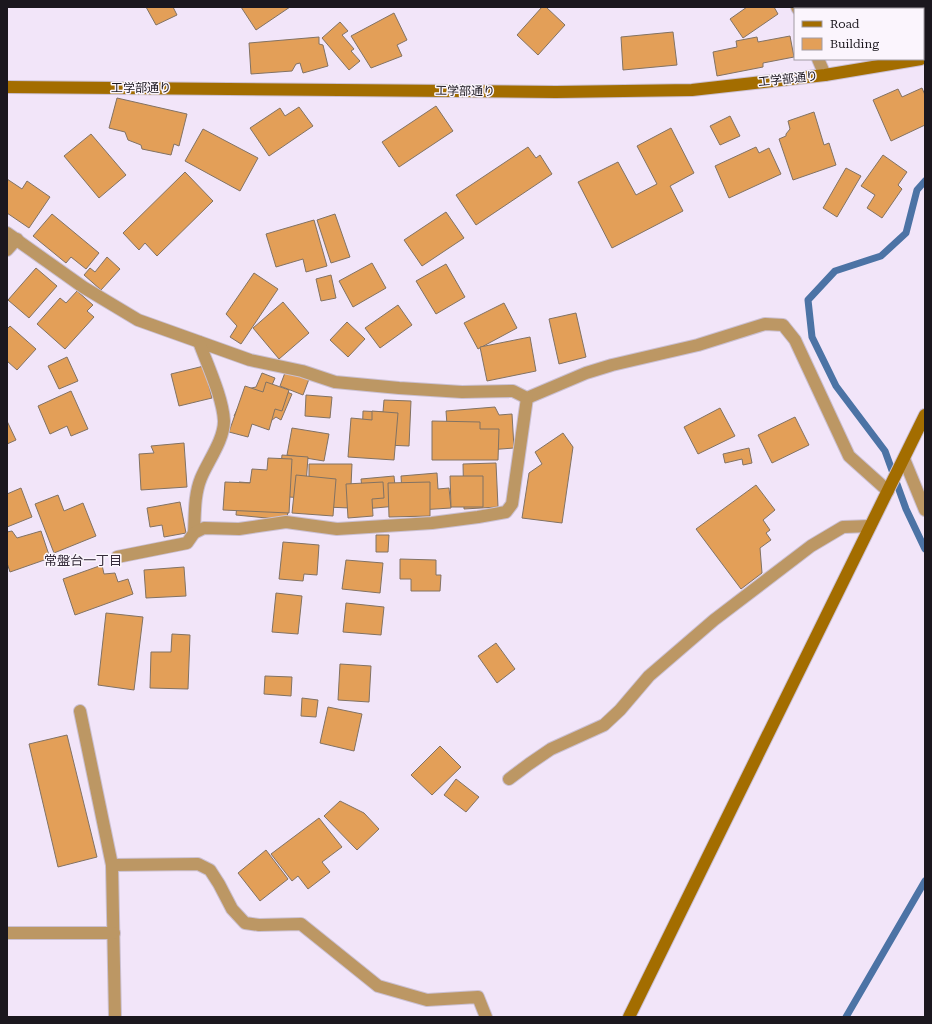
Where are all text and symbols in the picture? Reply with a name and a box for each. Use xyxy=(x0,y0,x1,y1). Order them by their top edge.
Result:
legend xyxy=(794,8,924,60)
text: Road xyxy=(830,17,860,31)
text: Building xyxy=(830,37,879,51)
street label: 工学部通り xyxy=(757,69,819,89)
street label: 工学部通り xyxy=(111,81,171,95)
street label: 工学部通り xyxy=(435,83,495,99)
district label: 常盤台一丁目 xyxy=(44,553,122,568)

